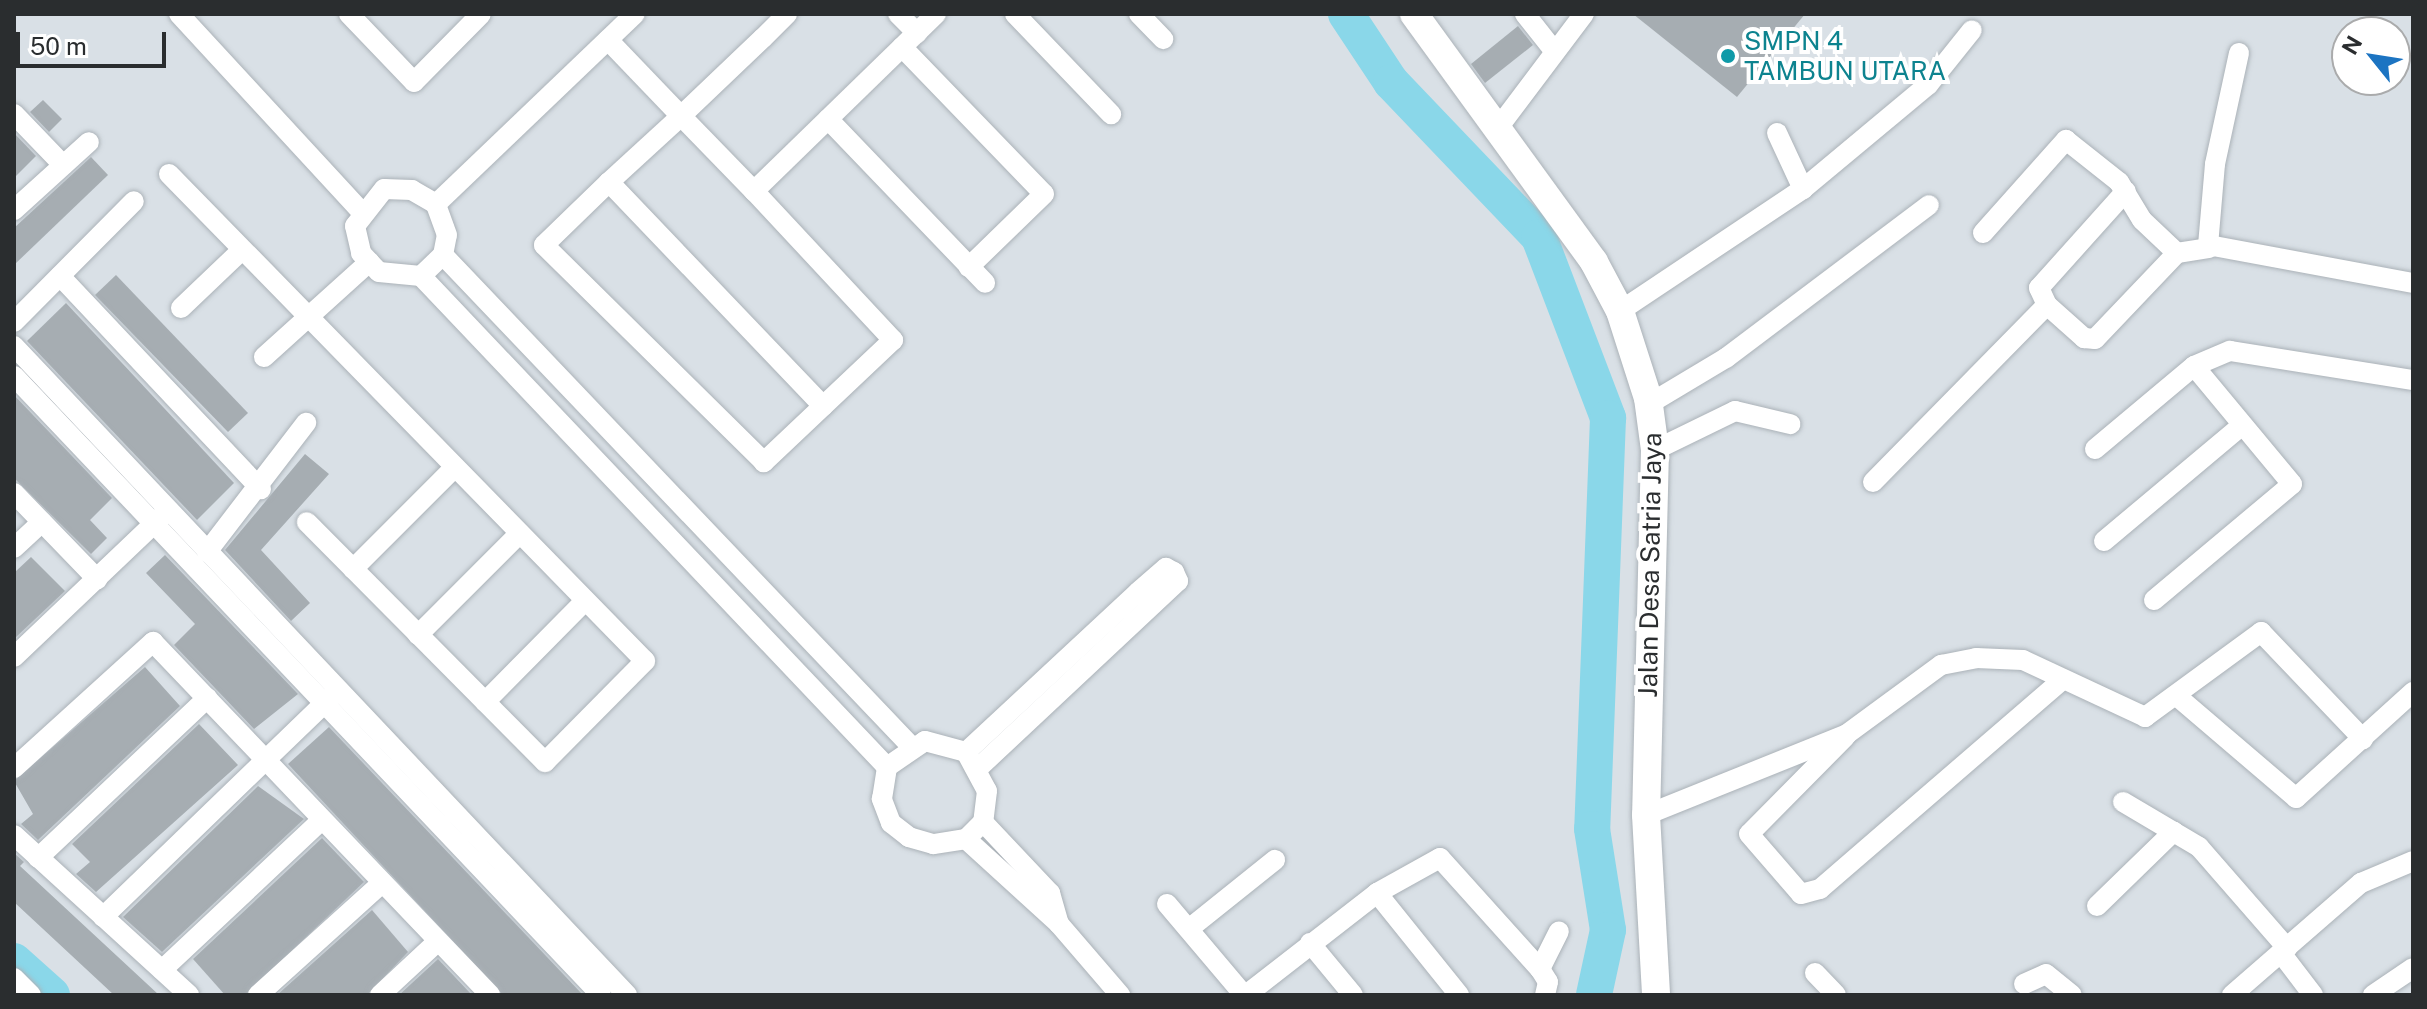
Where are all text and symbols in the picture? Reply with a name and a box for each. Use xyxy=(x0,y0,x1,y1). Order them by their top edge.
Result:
scale bar xyxy=(20,16,170,66)
north arrow xyxy=(2331,16,2411,96)
place label: SMPN 4 TAMBUN UTARA xyxy=(1744,25,1946,86)
text: N xyxy=(2336,31,2368,59)
text: 50 m xyxy=(30,32,87,60)
marker: SMPN 4 TAMBUN UTARA xyxy=(1719,47,1737,65)
street label: Jalan Desa Satria Jaya xyxy=(1632,432,1668,698)

